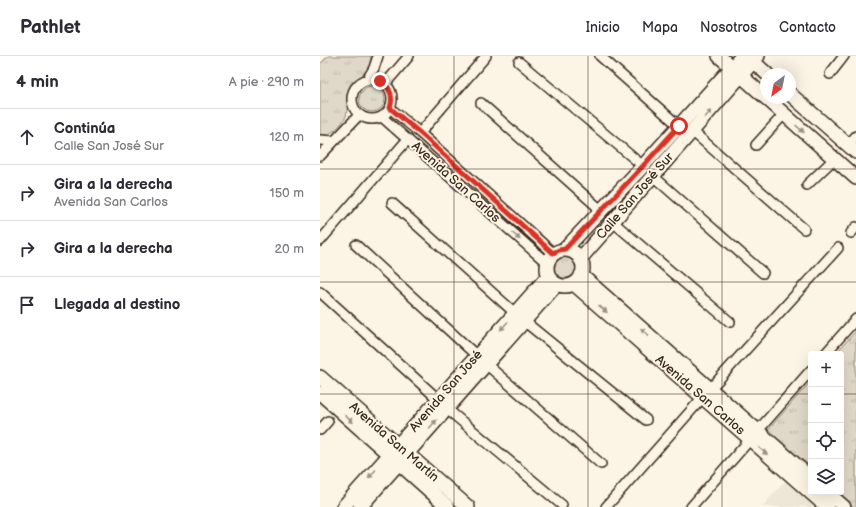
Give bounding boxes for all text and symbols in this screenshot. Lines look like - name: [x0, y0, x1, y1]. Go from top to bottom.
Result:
- text: Pathlet: [20, 16, 81, 39]
- text: Inicio: [586, 19, 620, 36]
- text: Mapa: [642, 19, 678, 36]
- text: Nosotros: [700, 19, 757, 36]
- text: Contacto: [779, 19, 836, 36]
- north arrow: [760, 68, 796, 104]
- text: 4 min: [16, 72, 59, 92]
- route end: [371, 72, 389, 90]
- text: A pie · 290 m: [229, 74, 304, 90]
- one-way arrow: [703, 108, 712, 119]
- route start: [670, 117, 688, 135]
- text: Continúa: [54, 119, 115, 138]
- one-way arrow: [795, 124, 806, 133]
- icon: ahead: [16, 126, 38, 148]
- text: 120 m: [269, 129, 304, 145]
- text: Calle San José Sur: [54, 138, 164, 154]
- street label: Avenida San Carlos: [408, 138, 504, 226]
- street label: Calle San José Sur: [593, 149, 677, 243]
- text: Gira a la derecha: [54, 175, 173, 194]
- icon: right: [16, 182, 38, 204]
- text: 150 m: [270, 185, 304, 201]
- text: Avenida San Carlos: [54, 194, 168, 210]
- one-way arrow: [510, 231, 521, 240]
- icon: right: [16, 238, 38, 260]
- text: Gira a la derecha: [54, 239, 173, 258]
- text: 20 m: [274, 241, 304, 257]
- icon: arrive: [16, 294, 38, 316]
- text: Llegada al destino: [54, 295, 180, 314]
- one-way arrow: [598, 305, 608, 314]
- one-way arrow: [499, 321, 508, 331]
- one-way arrow: [641, 328, 650, 337]
- street label: Avenida San José: [406, 347, 486, 435]
- map controls: [808, 351, 844, 495]
- button: +: [808, 351, 844, 387]
- street label: Avenida San Carlos: [652, 352, 749, 439]
- button: −: [808, 387, 844, 423]
- street label: Avenida San Martín: [346, 399, 442, 485]
- one-way arrow: [345, 414, 354, 423]
- one-way arrow: [428, 420, 437, 429]
- button: locate: [808, 423, 844, 459]
- one-way arrow: [758, 446, 768, 456]
- button: layers: [808, 459, 844, 495]
- one-way arrow: [367, 469, 376, 480]

